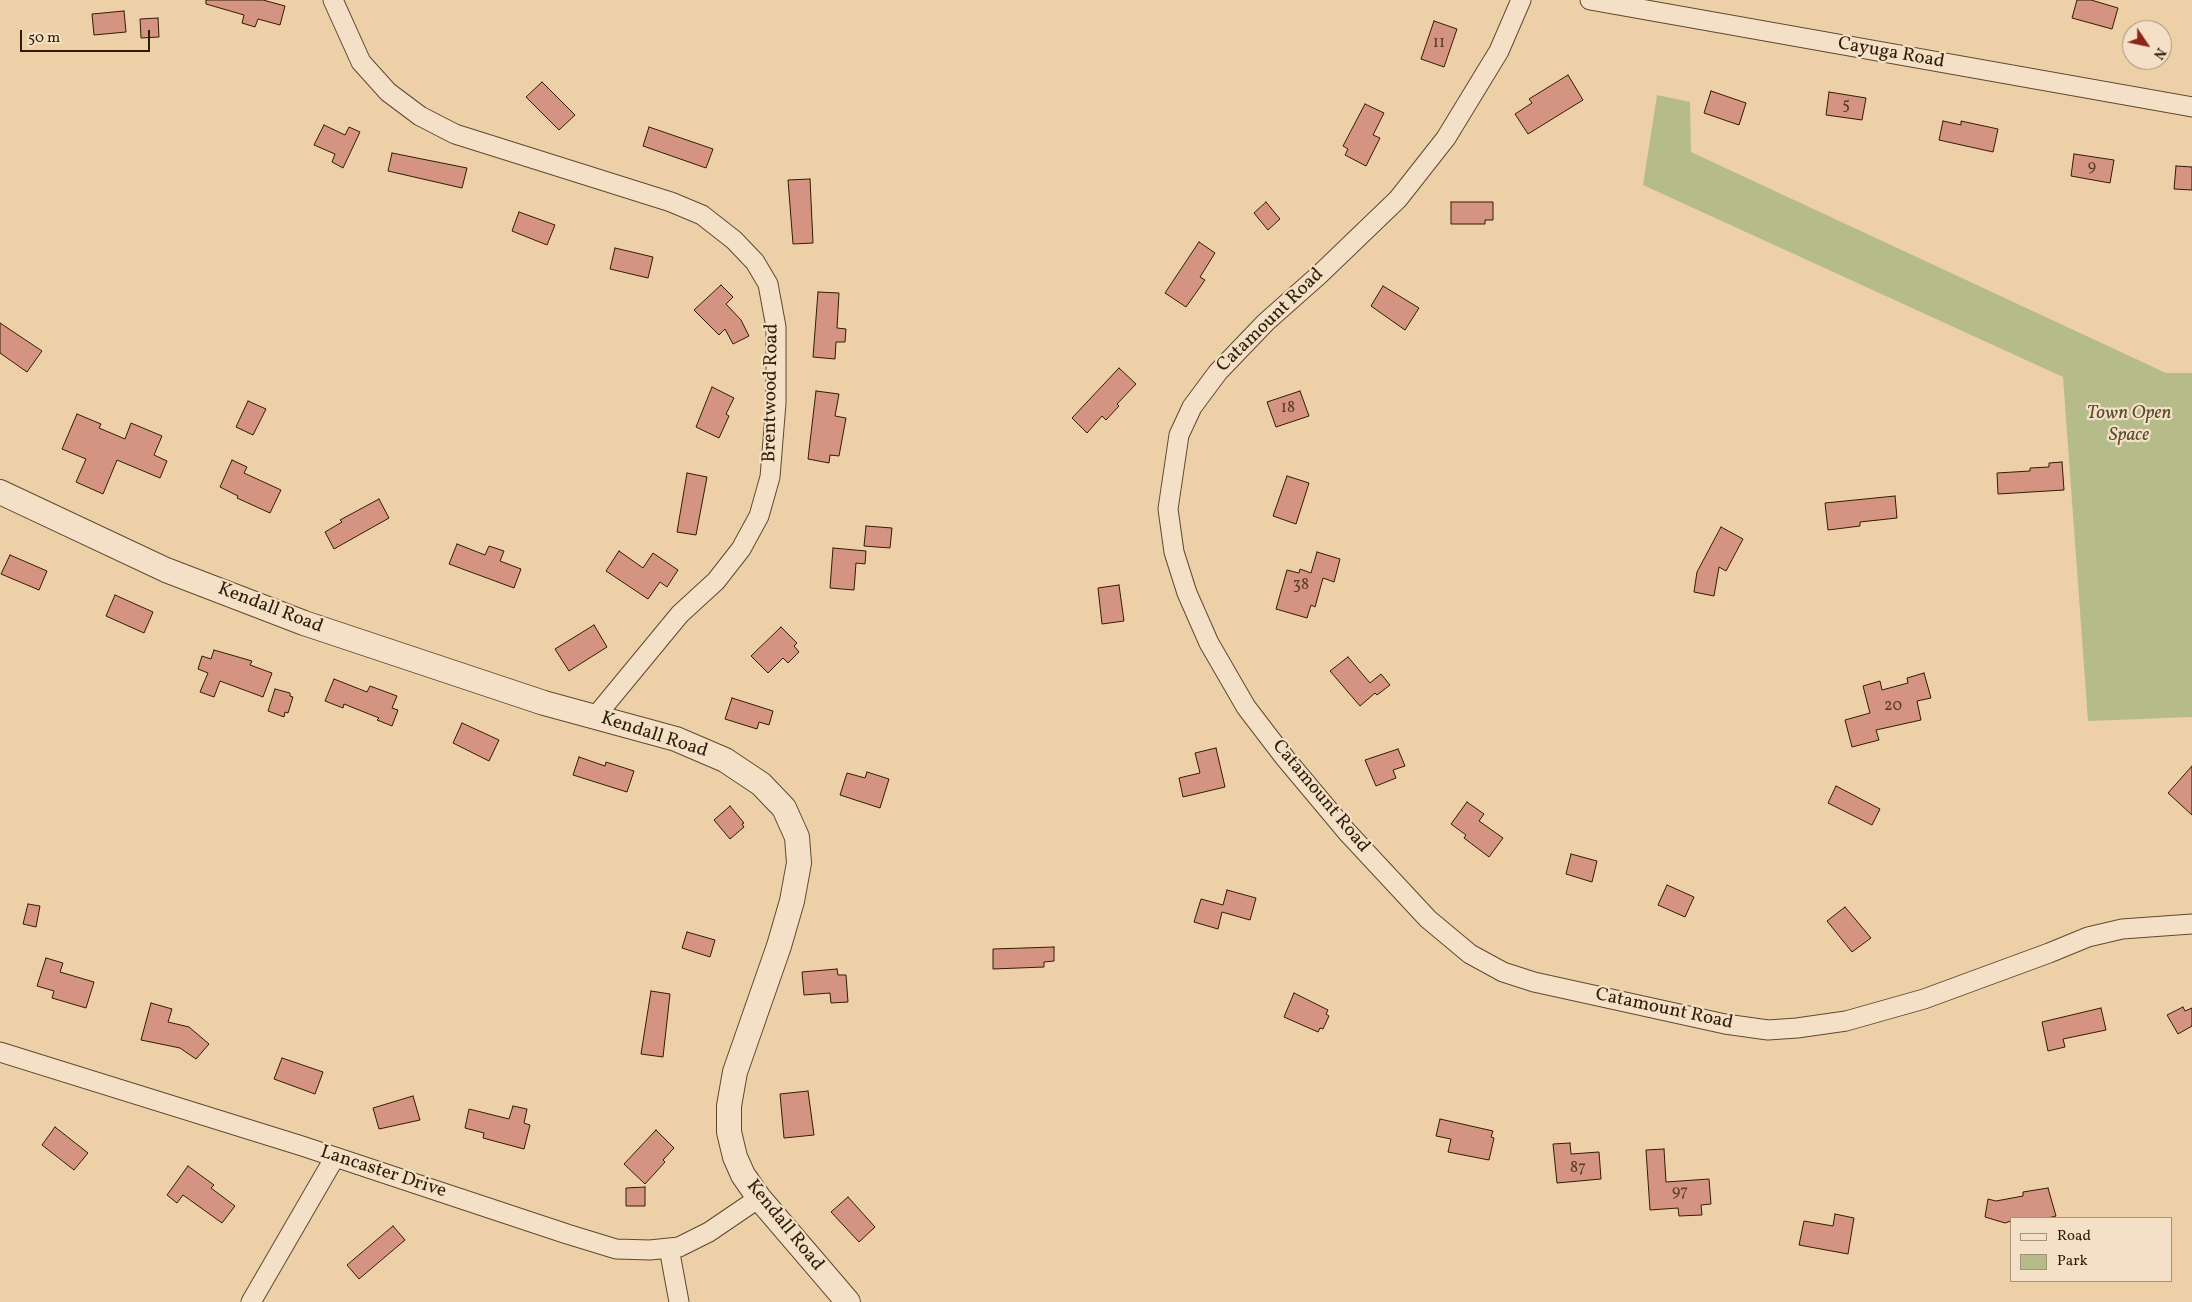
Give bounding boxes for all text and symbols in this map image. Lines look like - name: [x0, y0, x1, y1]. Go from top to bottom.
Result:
- scale bar: [22, 20, 152, 52]
- north arrow: [2122, 20, 2172, 70]
- text: 50 m: [28, 28, 60, 49]
- street label: Cayuga Road: [1836, 33, 1946, 75]
- house number: 11: [1433, 34, 1445, 54]
- text: N: [2148, 44, 2170, 63]
- house number: 5: [1842, 96, 1850, 116]
- house number: 9: [2088, 158, 2096, 178]
- street label: Catamount Road: [1213, 264, 1329, 378]
- street label: Brentwood Road: [759, 323, 785, 463]
- house number: 18: [1281, 399, 1295, 419]
- park label: Town Open Space: [2087, 404, 2171, 448]
- house number: 38: [1293, 576, 1309, 596]
- street label: Kendall Road: [214, 579, 326, 639]
- house number: 20: [1884, 697, 1902, 717]
- street label: Kendall Road: [598, 708, 710, 764]
- street label: Catamount Road: [1266, 736, 1374, 858]
- street label: Catamount Road: [1593, 984, 1735, 1036]
- street label: Lancaster Drive: [317, 1142, 449, 1204]
- house number: 87: [1570, 1159, 1586, 1179]
- street label: Kendall Road: [740, 1176, 828, 1276]
- house number: 97: [1672, 1183, 1688, 1203]
- legend: [2010, 1217, 2172, 1282]
- text: Road: [2057, 1226, 2091, 1247]
- text: Park: [2057, 1251, 2088, 1272]

